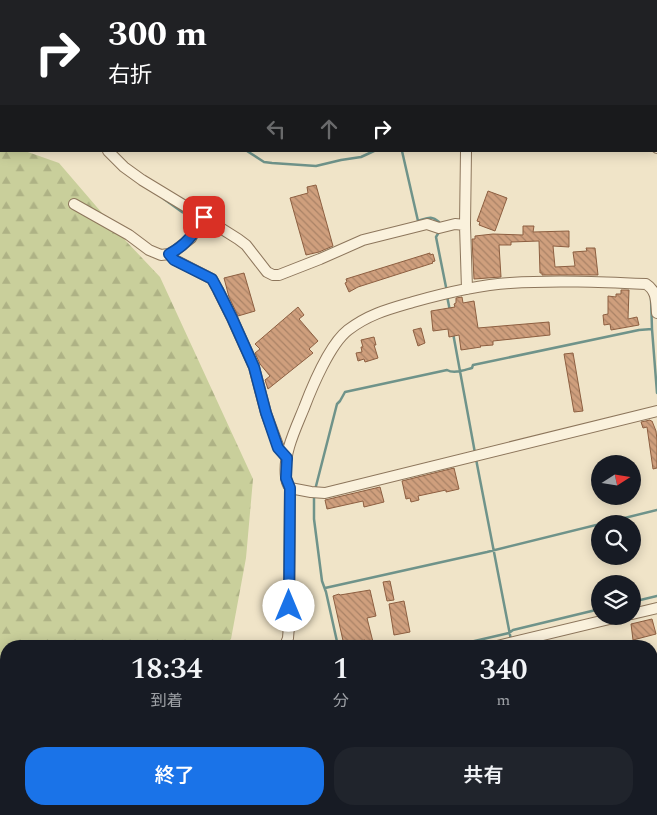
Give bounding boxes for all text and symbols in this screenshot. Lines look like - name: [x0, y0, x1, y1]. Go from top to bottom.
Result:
- text: 300 m: [108, 8, 207, 61]
- icon: right: [25, 20, 90, 85]
- text: 右折: [108, 59, 152, 92]
- icon: left: [262, 115, 290, 143]
- icon: ahead: [315, 115, 343, 143]
- icon: right: [368, 115, 396, 143]
- pin: [183, 196, 225, 238]
- icon: arrive: [190, 203, 218, 231]
- north arrow: [591, 455, 641, 505]
- map controls: [591, 455, 641, 625]
- button: search: [591, 515, 641, 565]
- button: layers: [591, 575, 641, 625]
- position arrow: [262, 579, 314, 631]
- text: 18:34: [130, 646, 203, 692]
- text: 1: [333, 646, 349, 692]
- text: 340: [479, 647, 528, 693]
- text: m: [497, 688, 510, 712]
- text: 到着: [150, 689, 182, 713]
- text: 分: [333, 689, 349, 713]
- button: 終了: [25, 747, 324, 805]
- button: 共有: [334, 747, 633, 805]

